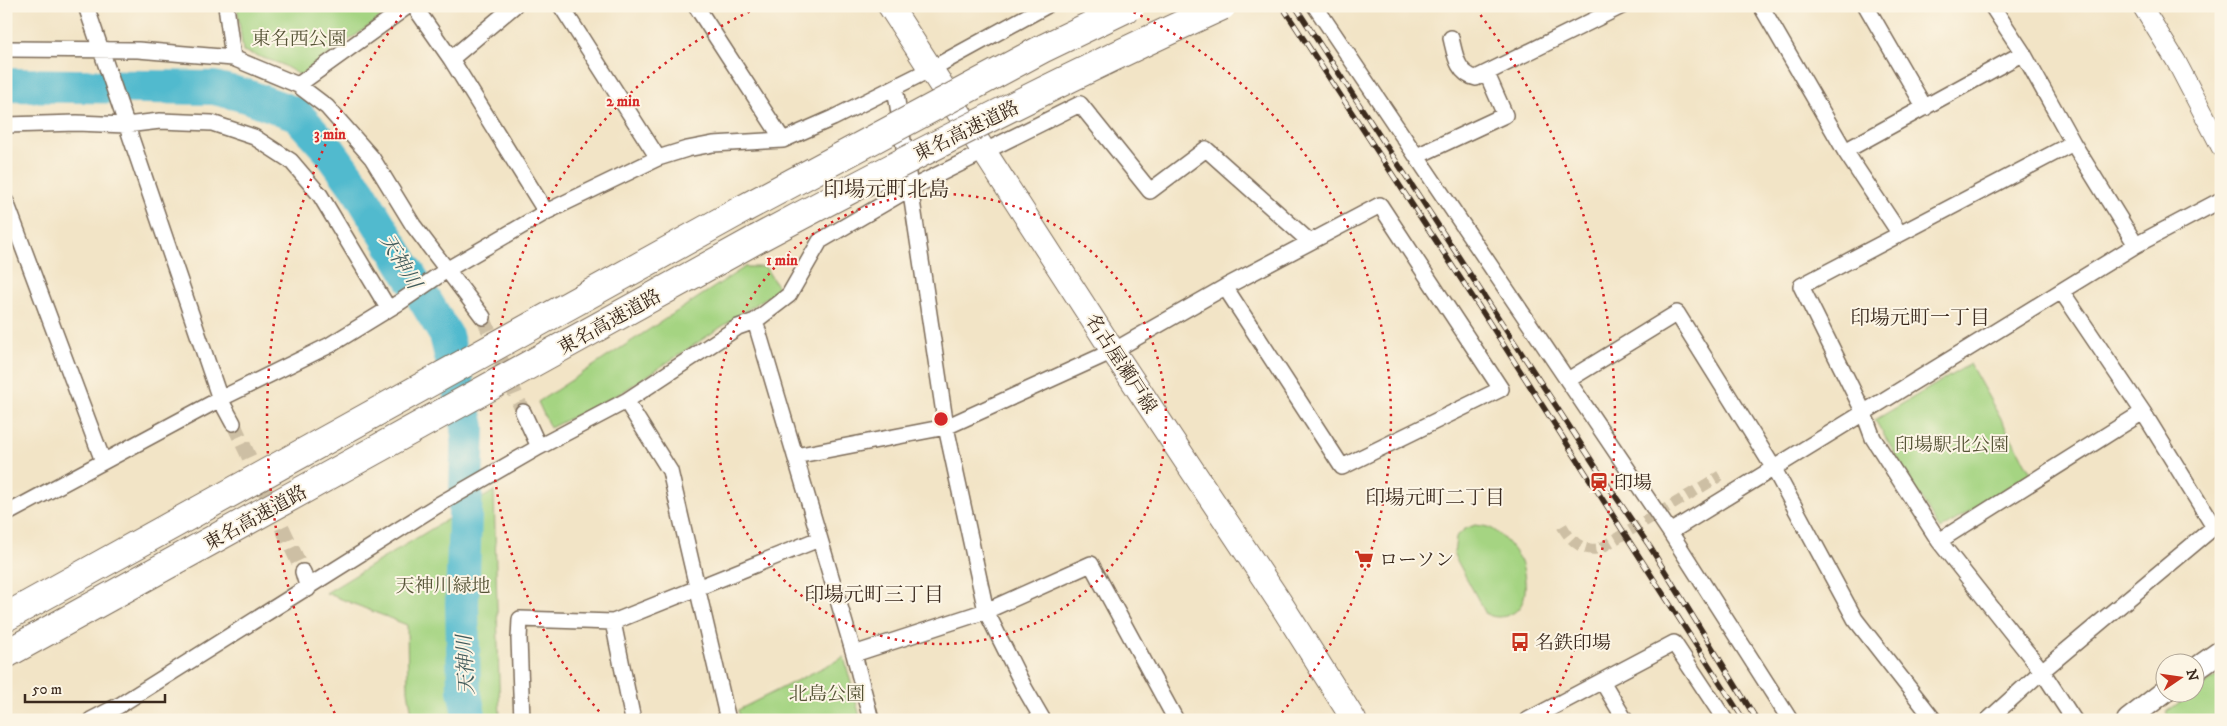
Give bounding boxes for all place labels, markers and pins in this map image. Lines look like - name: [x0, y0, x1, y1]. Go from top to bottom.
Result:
- centre of rings: [932, 410, 950, 428]
- station icon: 印場: [1588, 471, 1610, 493]
- place label: 印場: [1614, 472, 1652, 495]
- supermarket icon: ローソン: [1353, 548, 1375, 570]
- place label: ローソン: [1379, 549, 1454, 572]
- bus stop icon: 名鉄印場: [1509, 631, 1531, 653]
- place label: 名鉄印場: [1535, 632, 1611, 655]

